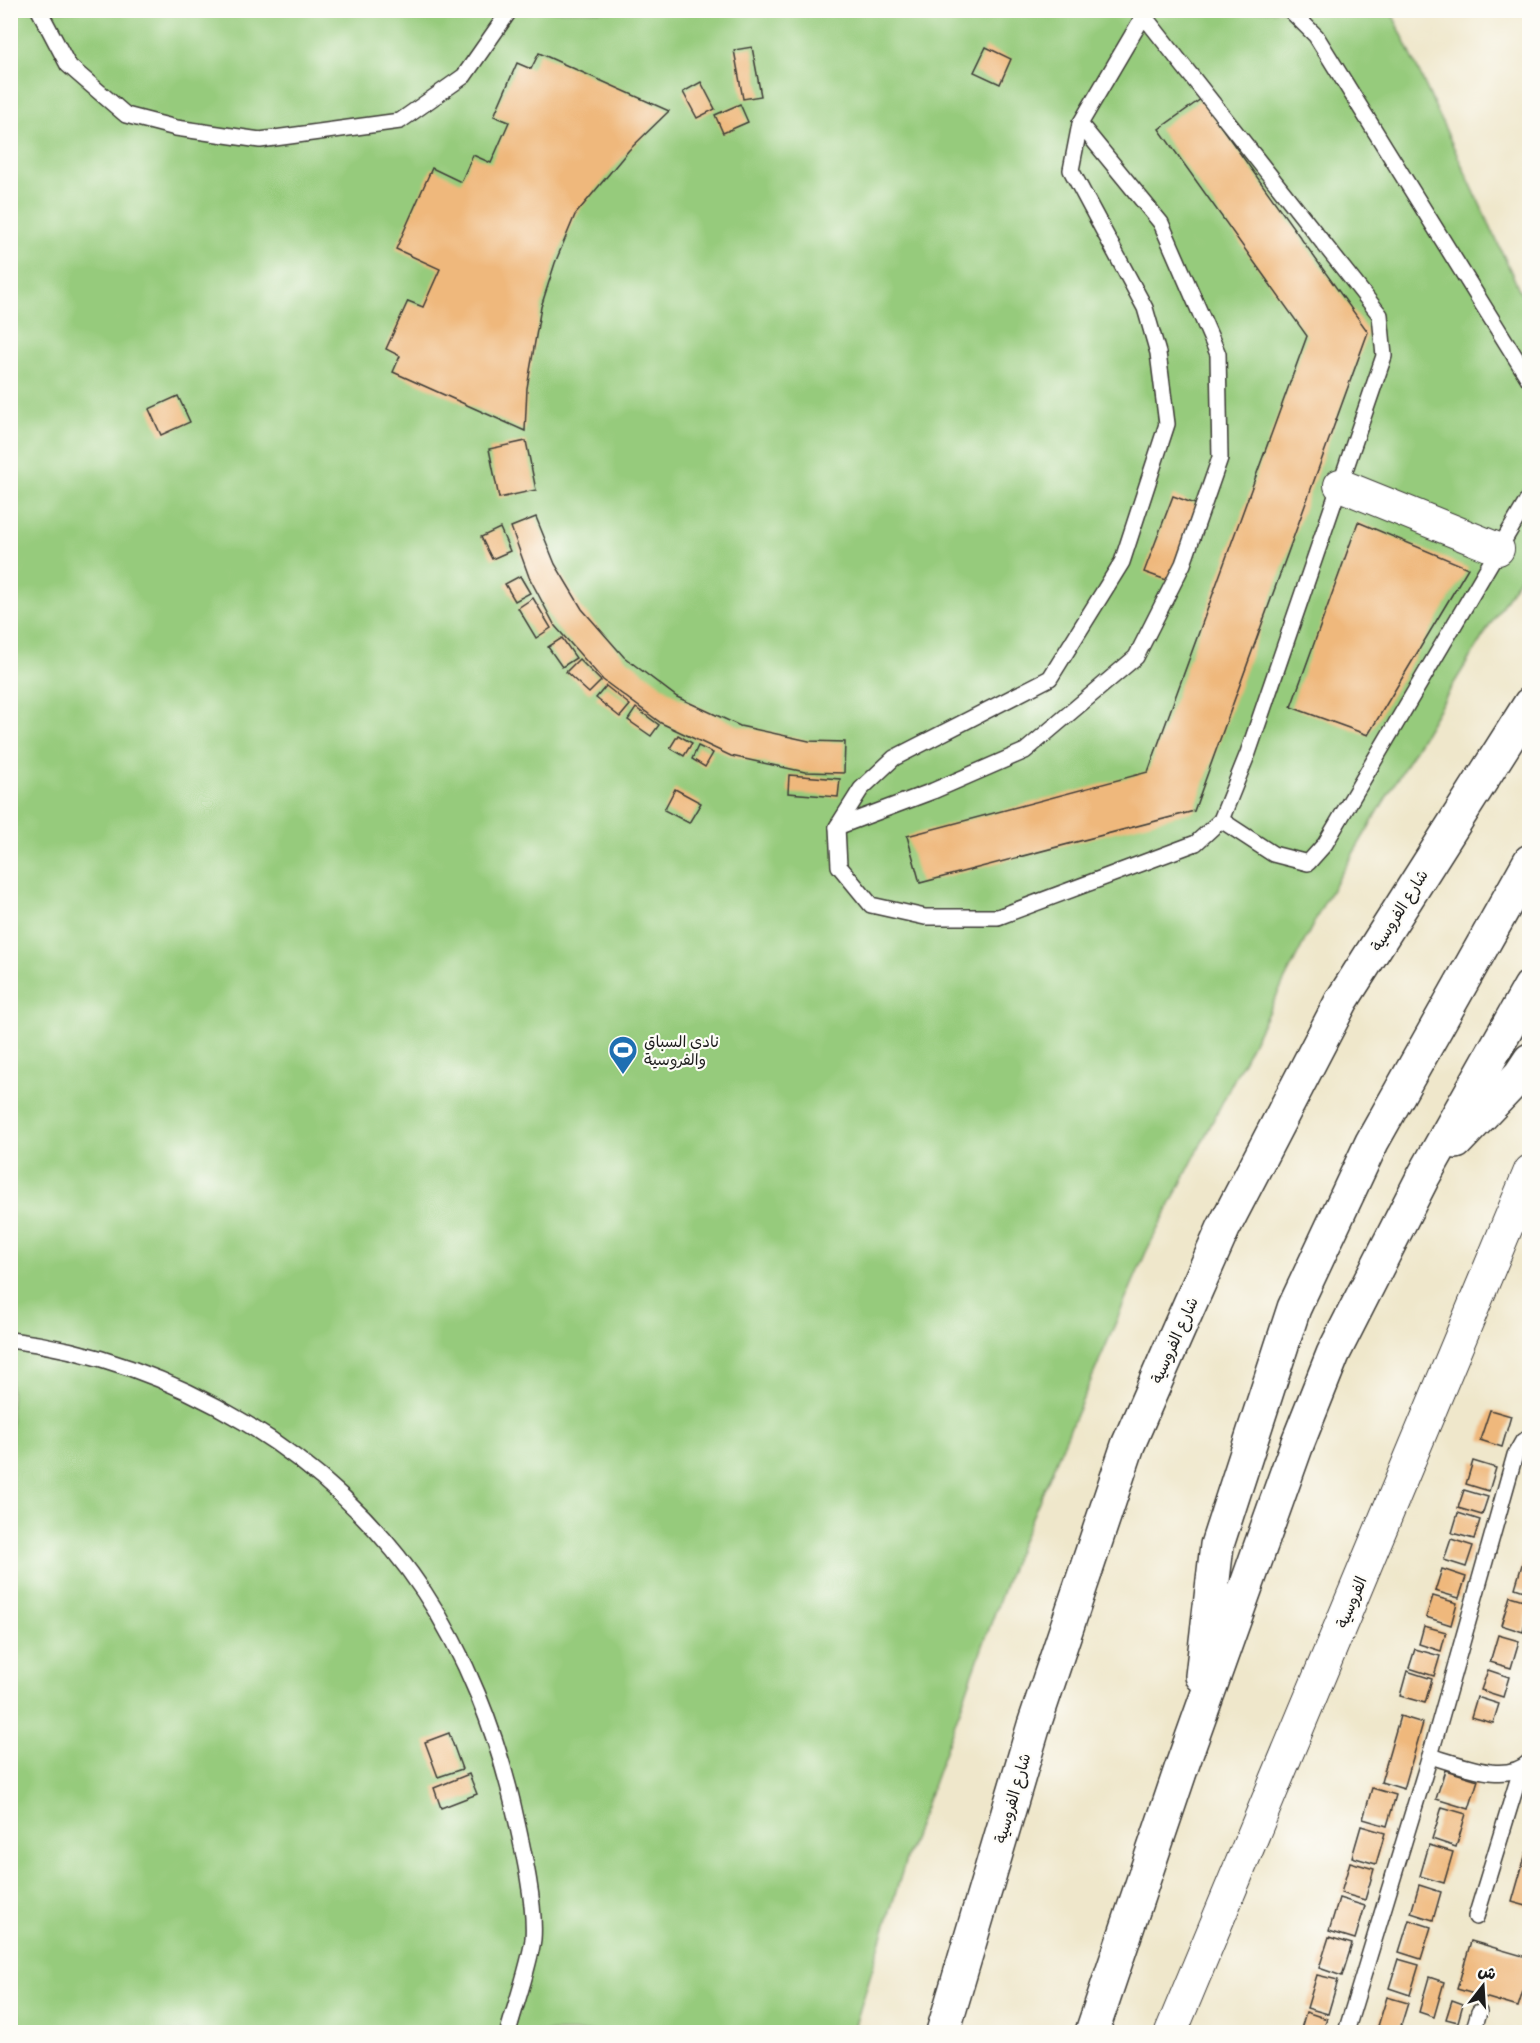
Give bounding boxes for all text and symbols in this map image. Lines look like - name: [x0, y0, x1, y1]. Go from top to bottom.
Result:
- street label: شارع الفروسية: [1365, 865, 1434, 956]
- place label: نادي السباق والفروسية: [644, 1030, 719, 1070]
- sports icon: نادي السباق والفروسية: [607, 1034, 639, 1076]
- street label: شارع الفروسية: [1145, 1293, 1204, 1387]
- street label: الفروسية: [1330, 1573, 1372, 1631]
- street label: شارع الفروسية: [989, 1750, 1036, 1846]
- north arrow: [1453, 1956, 1513, 2016]
- text: ش: [1476, 1959, 1499, 1985]

